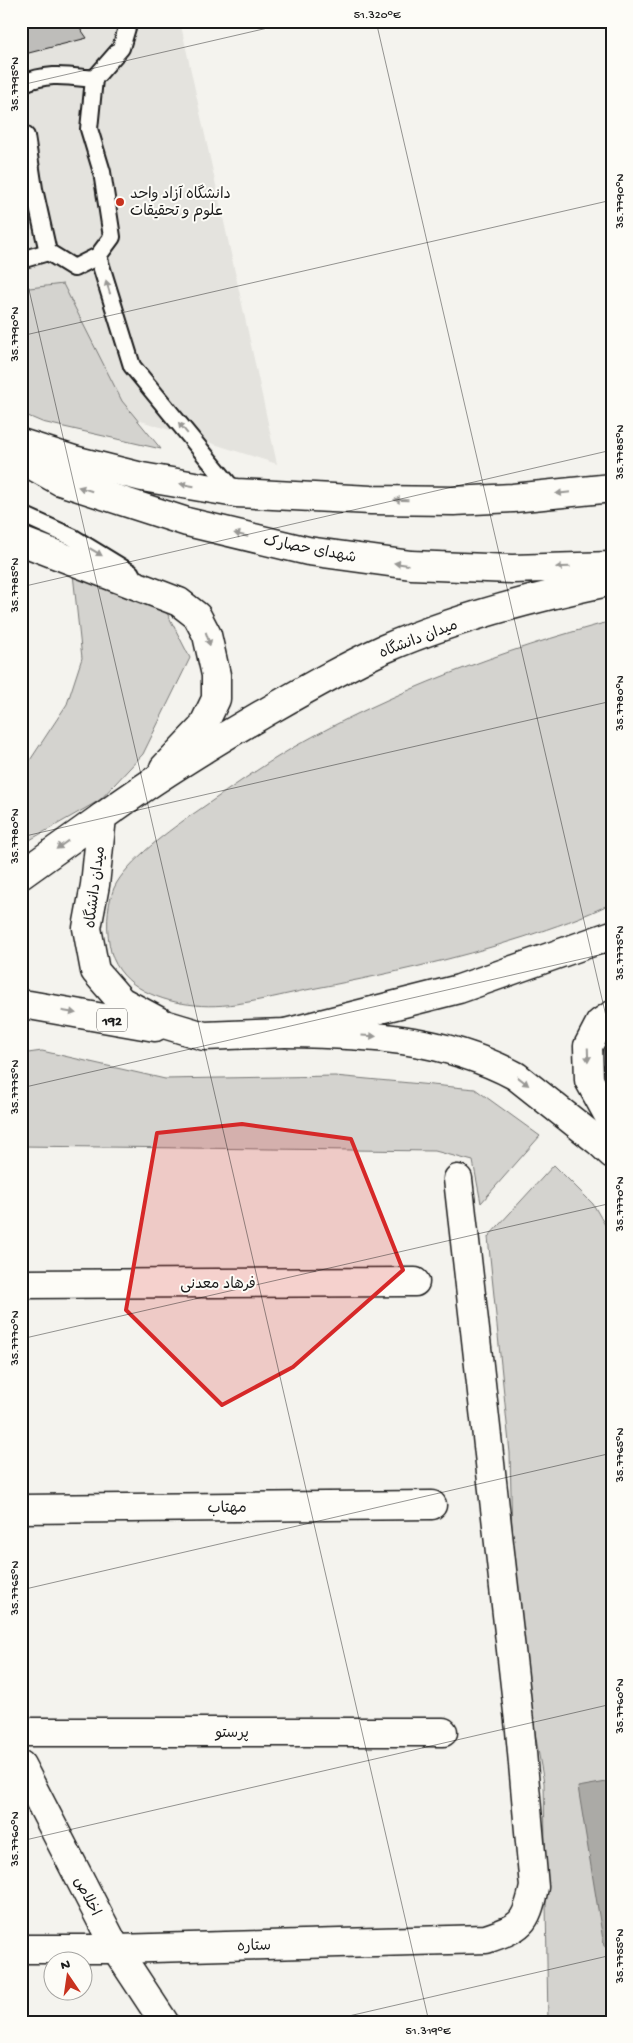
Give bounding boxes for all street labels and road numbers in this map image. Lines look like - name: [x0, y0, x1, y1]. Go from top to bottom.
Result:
- street label: شهدای حصارک: [262, 532, 358, 568]
- street label: میدان دانشگاه: [376, 615, 461, 663]
- street label: میدان دانشگاه: [80, 845, 110, 929]
- road number: 192: [97, 1008, 127, 1032]
- street label: فرهاد معدنی: [180, 1276, 256, 1294]
- street label: مهتاب: [207, 1500, 247, 1518]
- street label: پرستو: [214, 1725, 249, 1743]
- street label: اخلاص: [69, 1874, 104, 1920]
- street label: ستاره: [237, 1937, 271, 1957]

